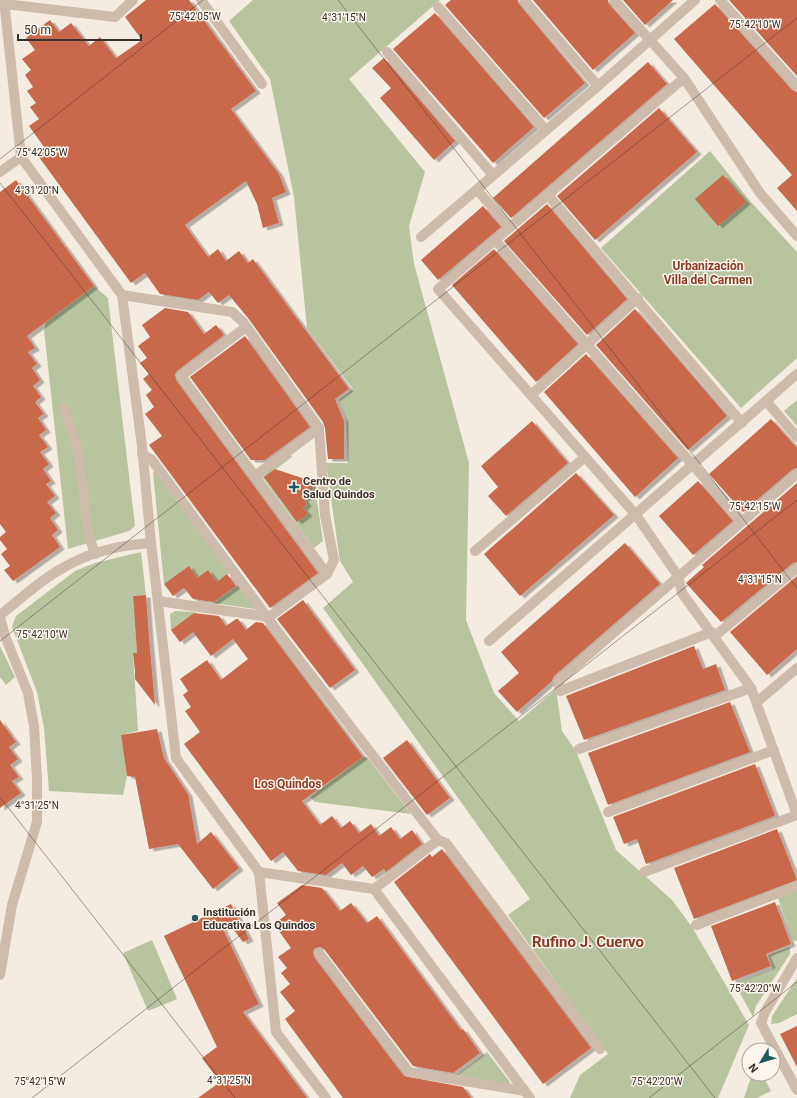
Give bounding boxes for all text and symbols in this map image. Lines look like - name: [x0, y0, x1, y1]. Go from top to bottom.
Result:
- text: 75°42'05"W: [169, 11, 221, 22]
- text: 4°31'15"N: [322, 12, 366, 23]
- scale bar: [18, 16, 141, 42]
- text: 75°42'10"W: [729, 19, 781, 30]
- text: 50 m: [24, 23, 51, 37]
- text: 75°42'05"W: [16, 147, 68, 158]
- text: 4°31'20"N: [15, 185, 59, 196]
- district label: Urbanización Villa del Carmen: [664, 259, 752, 287]
- place label: Centro de Salud Quindos: [303, 475, 375, 501]
- marker: Centro de Salud Quindos: [288, 481, 300, 493]
- text: 75°42'15"W: [729, 501, 781, 512]
- text: 4°31'15"N: [738, 574, 782, 585]
- text: 75°42'10"W: [16, 629, 68, 640]
- district label: Los Quindos: [254, 777, 322, 791]
- text: 4°31'25"N: [15, 800, 59, 811]
- place label: Institución Educativa Los Quindos: [203, 906, 316, 932]
- marker: Institución Educativa Los Quindos: [190, 913, 200, 923]
- district label: Rufino J. Cuervo: [532, 933, 644, 951]
- text: 75°42'20"W: [729, 983, 781, 994]
- north arrow: [741, 1042, 781, 1082]
- text: N: [746, 1061, 761, 1075]
- text: 4°31'25"N: [207, 1075, 251, 1086]
- text: 75°42'15"W: [14, 1076, 66, 1087]
- text: 75°42'20"W: [631, 1076, 683, 1087]

